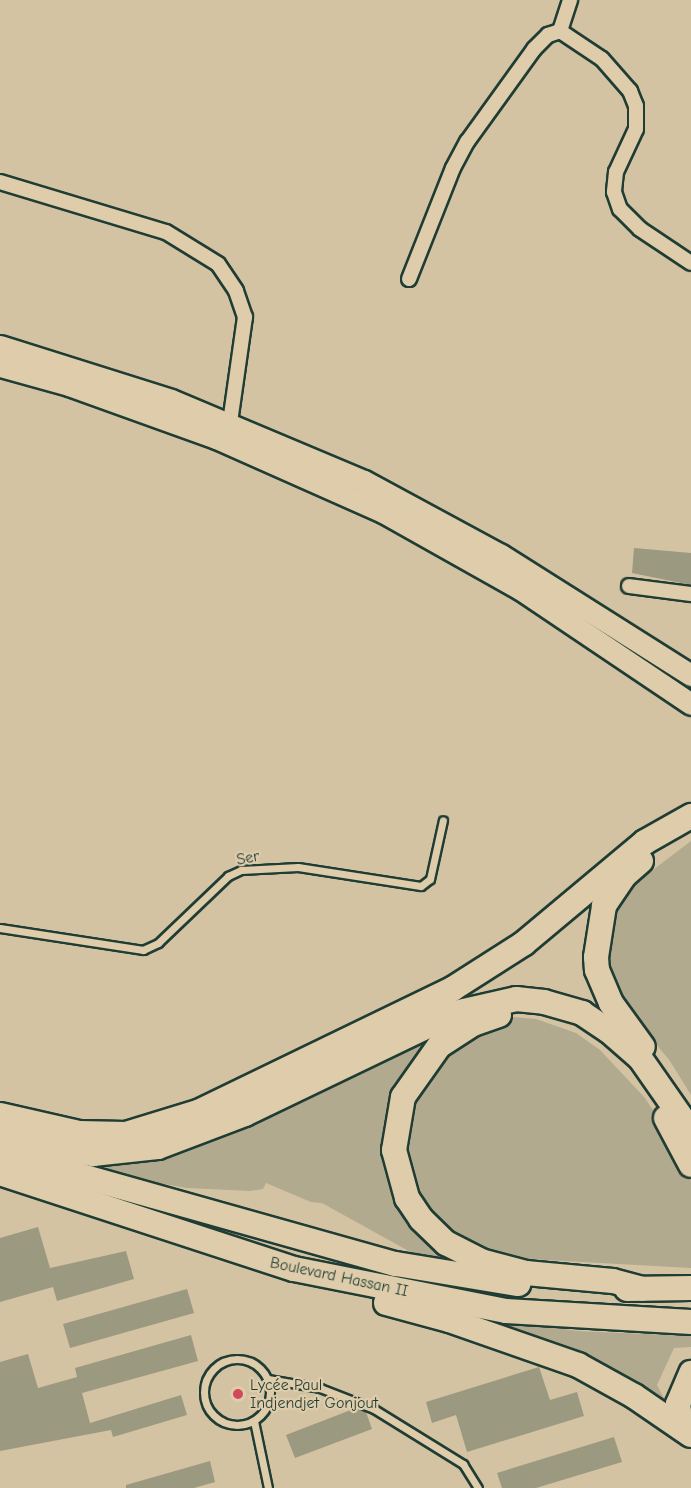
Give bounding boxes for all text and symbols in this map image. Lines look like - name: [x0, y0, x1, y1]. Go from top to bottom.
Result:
- street label: Ser: [235, 846, 261, 870]
- street label: Boulevard Hassan II: [268, 1253, 410, 1301]
- place label: Lycée Paul Indjendjet Gonjout: [250, 1375, 378, 1413]
- marker: Lycée Paul Indjendjet Gonjout: [231, 1387, 245, 1401]

